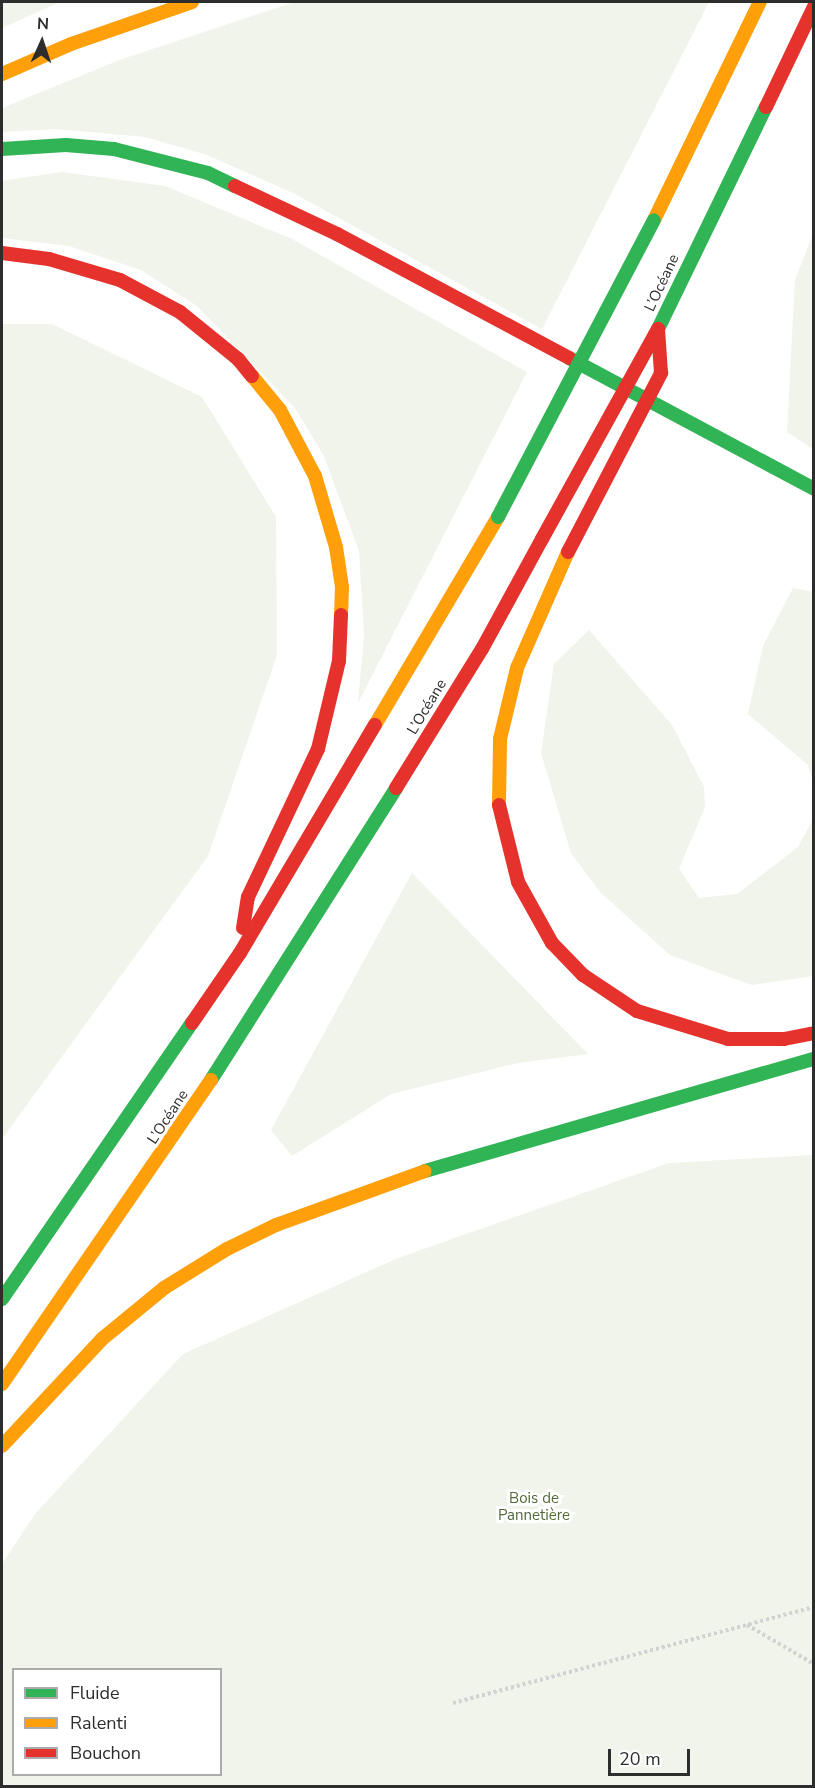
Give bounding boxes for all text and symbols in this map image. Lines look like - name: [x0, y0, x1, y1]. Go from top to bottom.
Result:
- north arrow: [12, 12, 72, 72]
- text: N: [36, 13, 49, 35]
- street label: L’Océane: [641, 251, 683, 315]
- street label: L’Océane: [404, 676, 450, 738]
- street label: L’Océane: [144, 1086, 192, 1148]
- park label: Bois de Pannetière: [498, 1489, 570, 1524]
- legend: [12, 1668, 222, 1776]
- text: Fluide: [70, 1681, 120, 1705]
- text: Ralenti: [70, 1711, 127, 1735]
- scale bar: [611, 1737, 694, 1775]
- text: Bouchon: [70, 1741, 141, 1765]
- text: 20 m: [619, 1747, 661, 1771]

